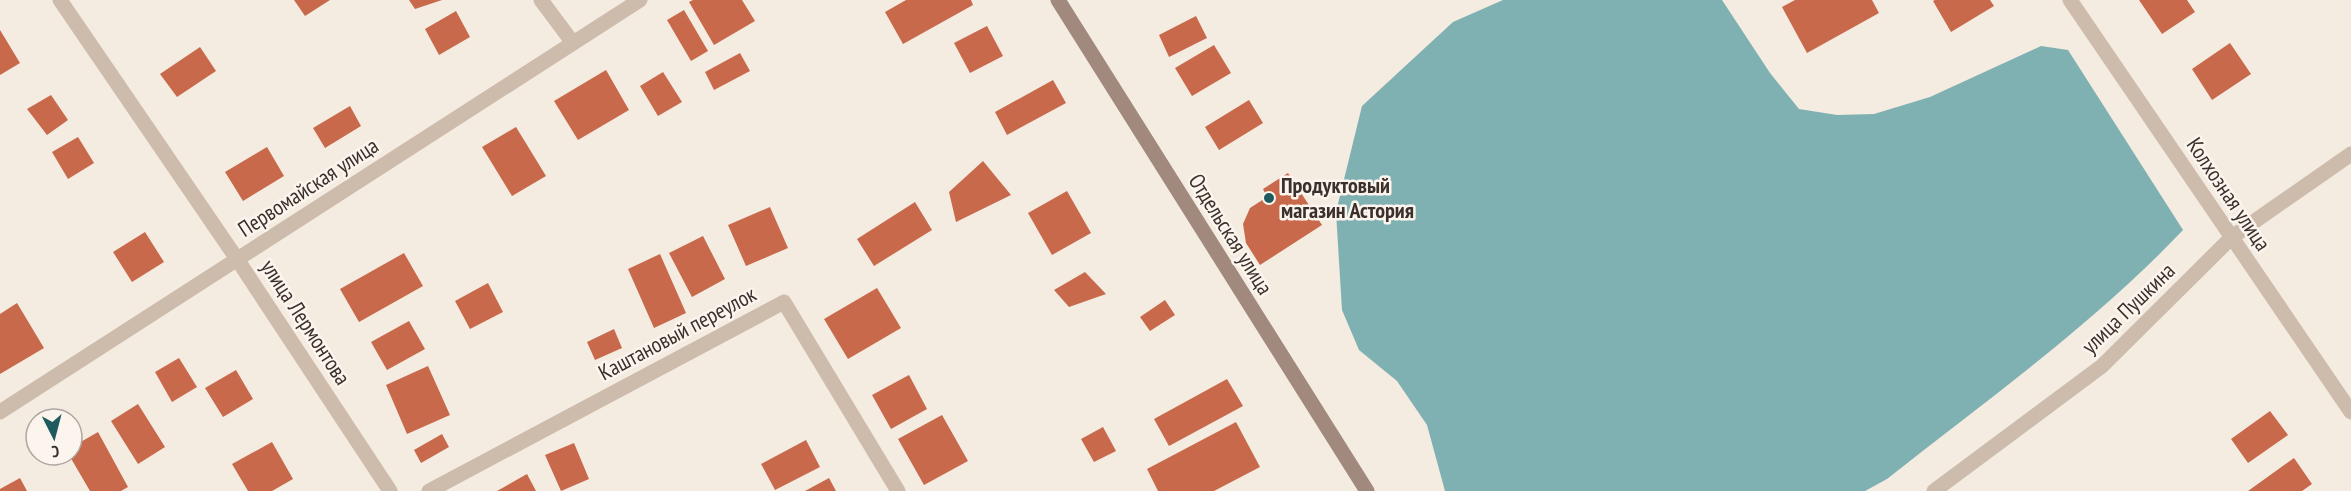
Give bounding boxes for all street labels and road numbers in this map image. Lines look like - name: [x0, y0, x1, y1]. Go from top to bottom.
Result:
- street label: Первомайская улица: [232, 131, 384, 243]
- street label: Колхозная улица: [2181, 132, 2277, 256]
- street label: Отдельская улица: [1183, 168, 1279, 300]
- street label: улица Лермонтова: [255, 254, 357, 390]
- street label: улица Пушкина: [2075, 257, 2181, 359]
- street label: Каштановый переулок: [593, 279, 761, 386]

